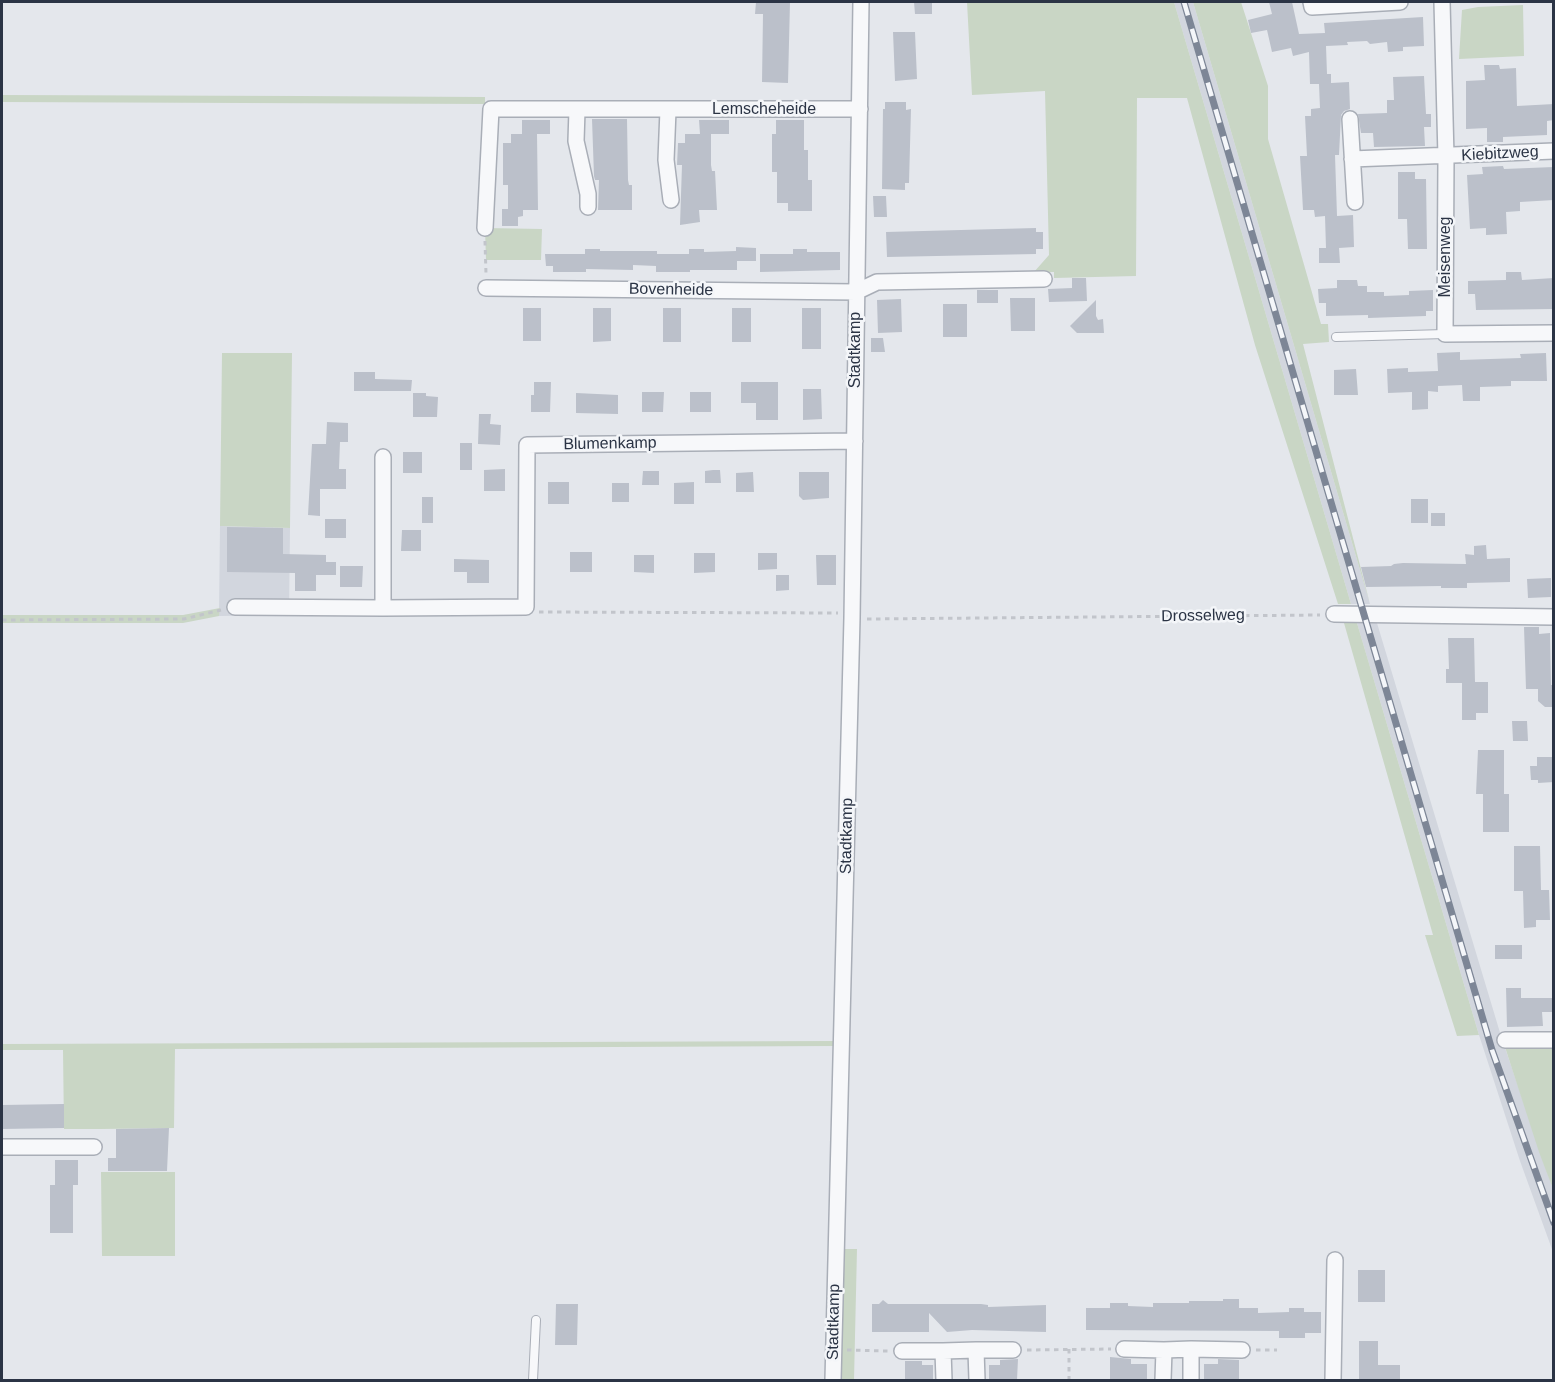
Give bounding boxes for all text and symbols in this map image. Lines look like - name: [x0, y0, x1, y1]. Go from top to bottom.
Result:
- street label: Lemscheheide: [712, 100, 816, 120]
- street label: Kiebitzweg: [1461, 142, 1539, 166]
- street label: Meisenweg: [1436, 217, 1456, 297]
- street label: Bovenheide: [629, 280, 713, 300]
- street label: Stadtkamp: [846, 312, 866, 388]
- street label: Blumenkamp: [563, 434, 657, 454]
- street label: Drosselweg: [1161, 606, 1245, 626]
- street label: Stadtkamp: [837, 798, 857, 874]
- street label: Stadtkamp: [824, 1284, 844, 1360]

